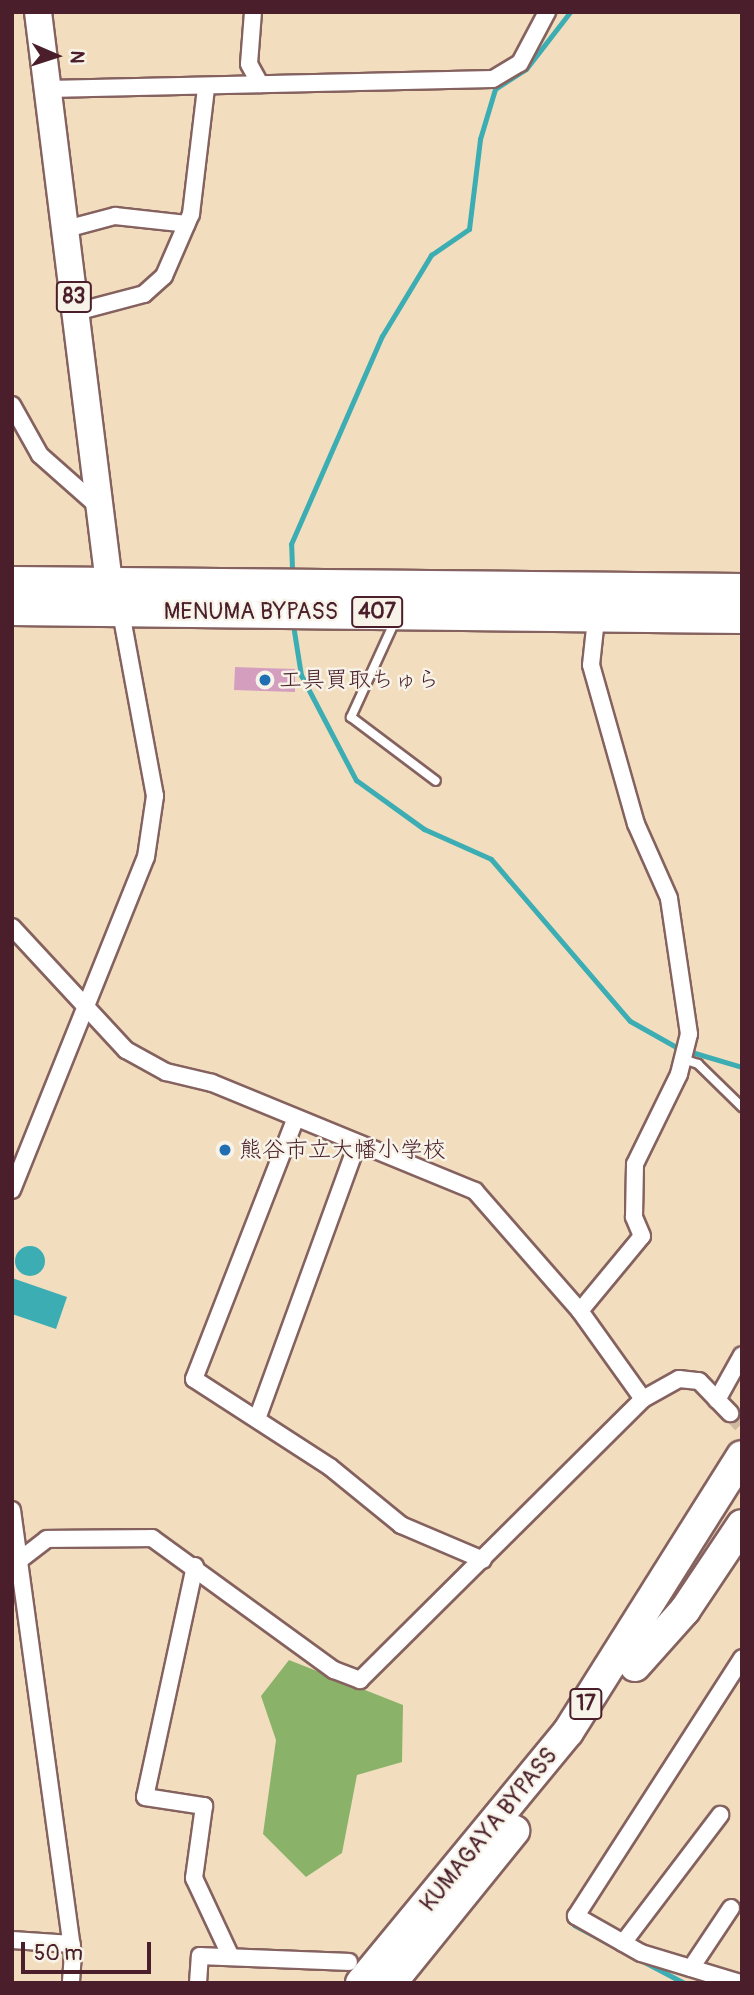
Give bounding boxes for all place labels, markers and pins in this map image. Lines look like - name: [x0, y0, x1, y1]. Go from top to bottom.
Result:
- place label: 工具買取ちゅら: [279, 666, 440, 694]
- marker: 工具買取ちゅら: [257, 672, 273, 688]
- place label: 熊谷市立大幡小学校: [239, 1136, 446, 1164]
- marker: 熊谷市立大幡小学校: [217, 1142, 233, 1158]

